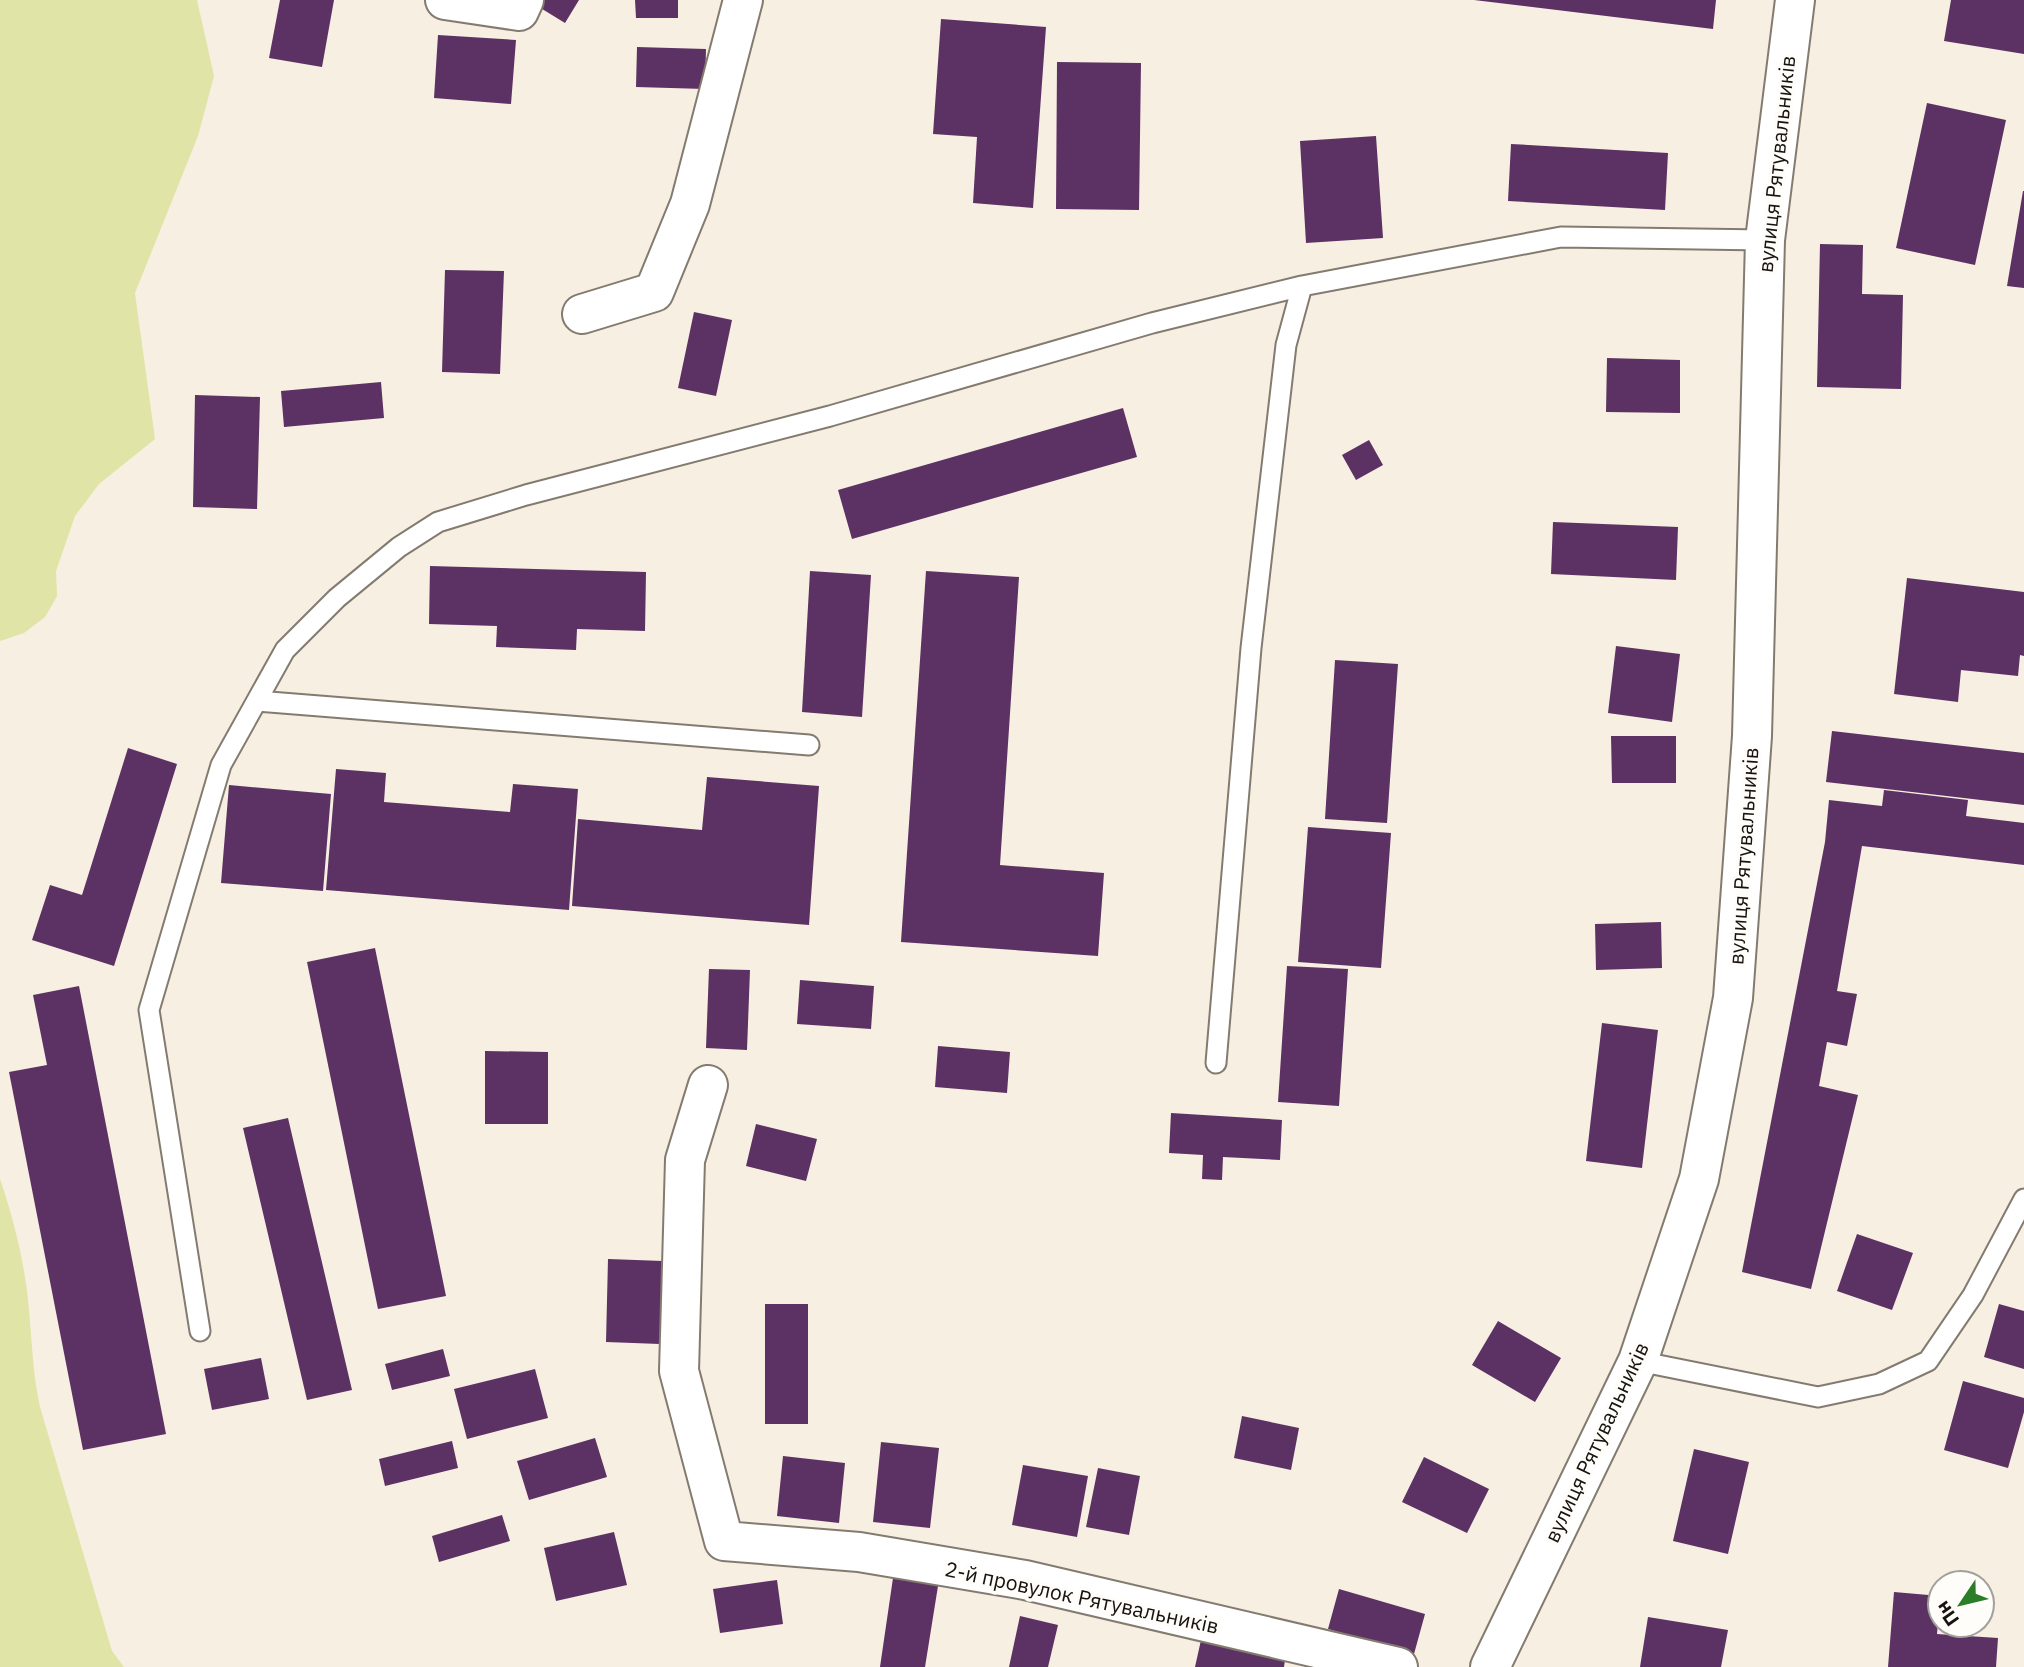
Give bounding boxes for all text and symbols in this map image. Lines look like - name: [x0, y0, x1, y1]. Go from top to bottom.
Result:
- street label: вулиця Рятувальників: [1751, 54, 1801, 274]
- street label: вулиця Рятувальників: [1721, 746, 1765, 966]
- street label: вулиця Рятувальників: [1537, 1337, 1655, 1547]
- street label: 2-й провулок Рятувальників: [942, 1554, 1222, 1640]
- north arrow: [1926, 1569, 1996, 1639]
- text: Пн: [1930, 1597, 1964, 1631]

